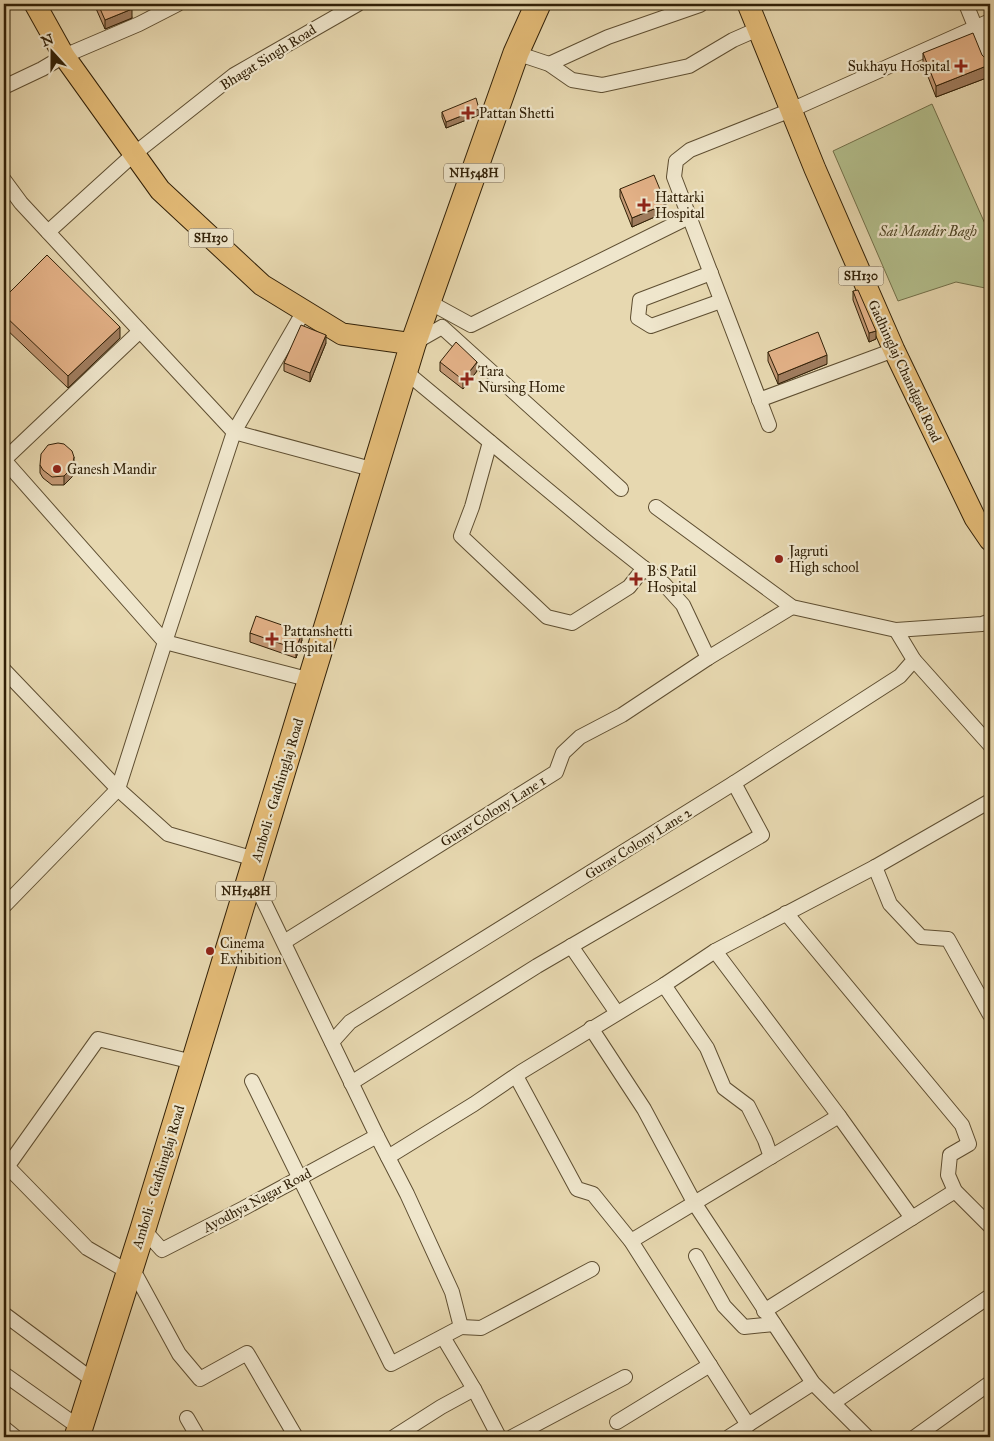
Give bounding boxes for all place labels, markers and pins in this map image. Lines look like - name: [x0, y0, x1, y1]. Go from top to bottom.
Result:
- place label: Sukhayu Hospital: [848, 58, 950, 75]
- marker: Sukhayu Hospital: [954, 59, 968, 73]
- place label: Pattan Shetti: [479, 105, 555, 122]
- marker: Pattan Shetti: [461, 106, 475, 120]
- place label: Hattarki Hospital: [655, 189, 705, 222]
- marker: Hattarki Hospital: [637, 198, 651, 212]
- place label: Tara Nursing Home: [478, 363, 565, 396]
- marker: Tara Nursing Home: [460, 372, 474, 386]
- place label: Ganesh Mandir: [67, 461, 157, 478]
- marker: Ganesh Mandir: [51, 463, 63, 475]
- place label: Jagruti High school: [787, 543, 859, 576]
- marker: Jagruti High school: [773, 553, 785, 565]
- place label: B S Patil Hospital: [647, 563, 697, 596]
- marker: B S Patil Hospital: [629, 572, 643, 586]
- place label: Pattanshetti Hospital: [283, 623, 353, 656]
- marker: Pattanshetti Hospital: [265, 632, 279, 646]
- place label: Cinema Exhibition: [220, 935, 282, 968]
- marker: Cinema Exhibition: [204, 945, 216, 957]

